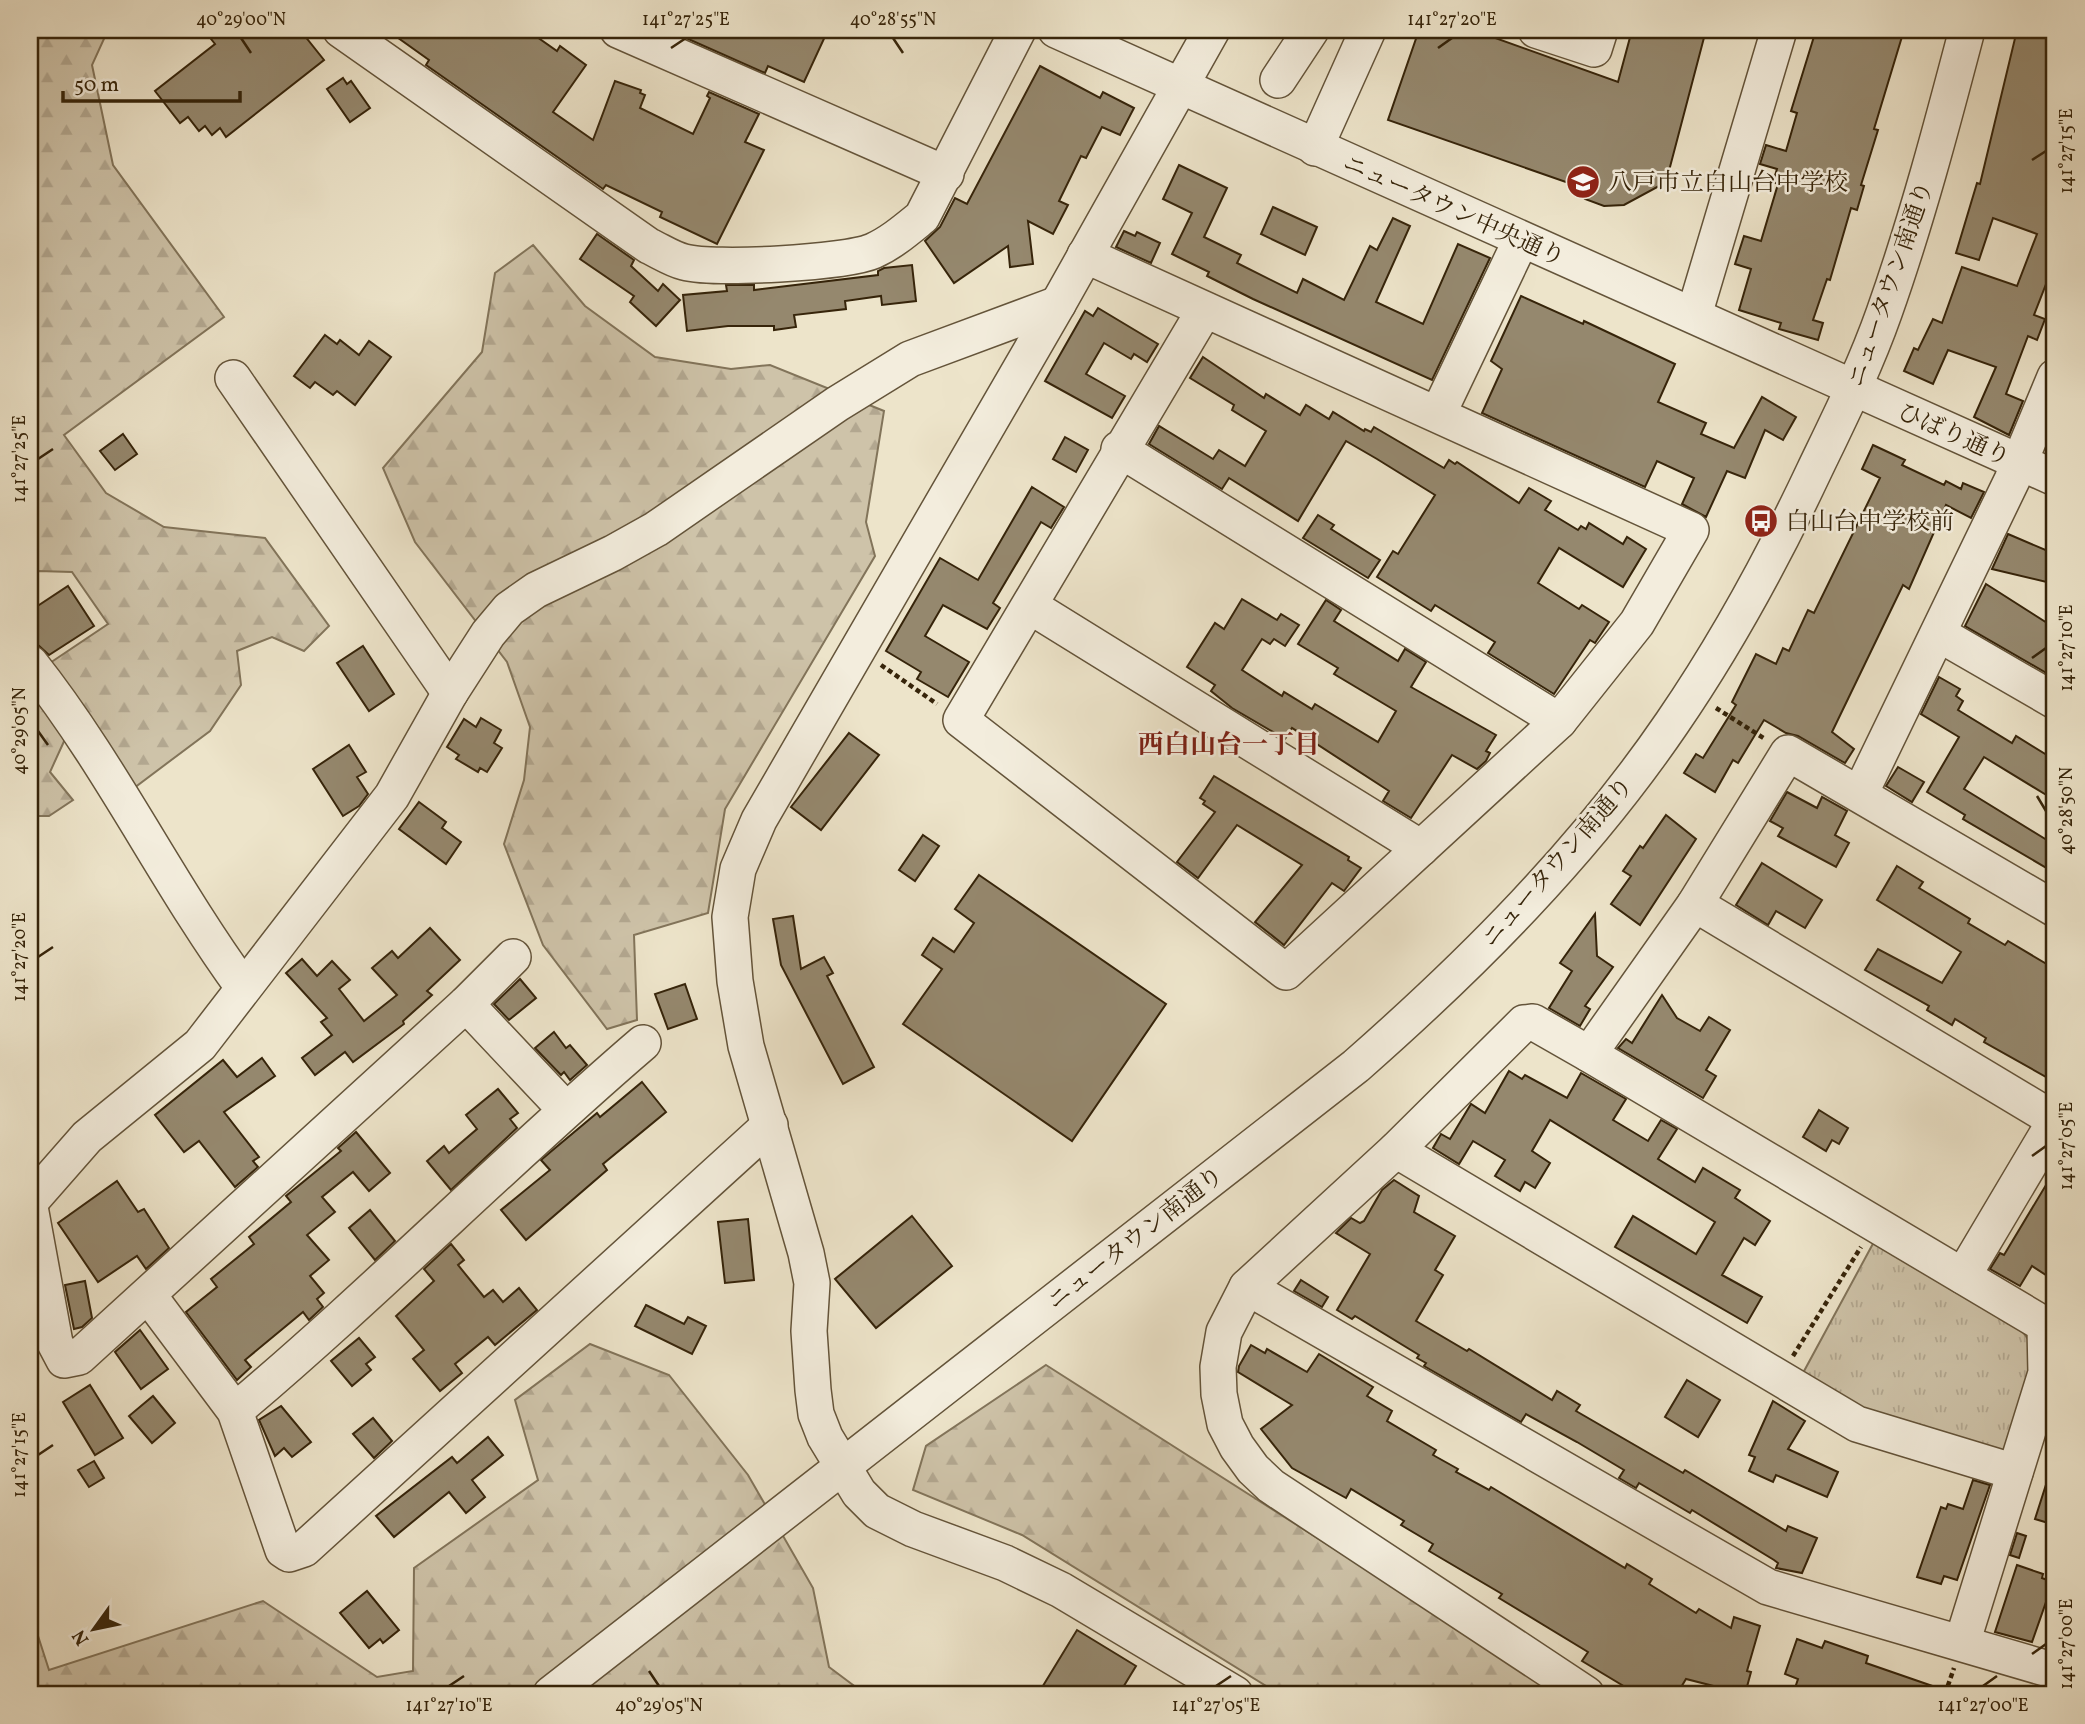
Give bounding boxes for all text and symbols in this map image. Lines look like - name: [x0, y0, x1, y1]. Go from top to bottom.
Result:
- text: 40°29'00"N: [196, 8, 286, 33]
- text: 141°27'25"E: [642, 8, 730, 33]
- text: 40°28'55"N: [850, 8, 936, 33]
- text: 141°27'20"E: [1407, 8, 1497, 33]
- scale bar: [63, 60, 240, 104]
- text: 50 m: [74, 71, 119, 100]
- text: 141°27'15"E: [2055, 108, 2080, 194]
- street label: ニュータウン中央通り: [1337, 147, 1570, 276]
- school or university icon: 八戸市立白山台中学校: [1564, 163, 1602, 201]
- place label: 八戸市立白山台中学校: [1608, 167, 1848, 201]
- street label: ニュータウン南通り: [1841, 177, 1943, 392]
- street label: ひばり通り: [1891, 396, 2015, 476]
- text: 141°27'25"E: [8, 415, 33, 503]
- bus stop icon: 白山台中学校前: [1742, 502, 1780, 540]
- place label: 白山台中学校前: [1786, 506, 1954, 540]
- text: 141°27'10"E: [2055, 604, 2080, 692]
- text: 40°29'05"N: [8, 687, 33, 775]
- district label: 西白山台一丁目: [1138, 728, 1320, 764]
- text: 40°28'50"N: [2055, 767, 2080, 855]
- street label: ニュータウン南通り: [1475, 771, 1642, 956]
- text: 141°27'20"E: [8, 912, 33, 1002]
- text: 141°27'05"E: [2055, 1101, 2080, 1190]
- street label: ニュータウン南通り: [1041, 1160, 1232, 1319]
- text: 141°27'15"E: [8, 1412, 33, 1498]
- north arrow: [60, 1594, 130, 1664]
- text: 141°27'00"E: [2055, 1598, 2080, 1690]
- text: N: [67, 1624, 96, 1650]
- text: 141°27'10"E: [405, 1694, 493, 1719]
- text: 40°29'05"N: [615, 1694, 703, 1719]
- text: 141°27'05"E: [1172, 1694, 1261, 1719]
- text: 141°27'00"E: [1937, 1694, 2029, 1719]

